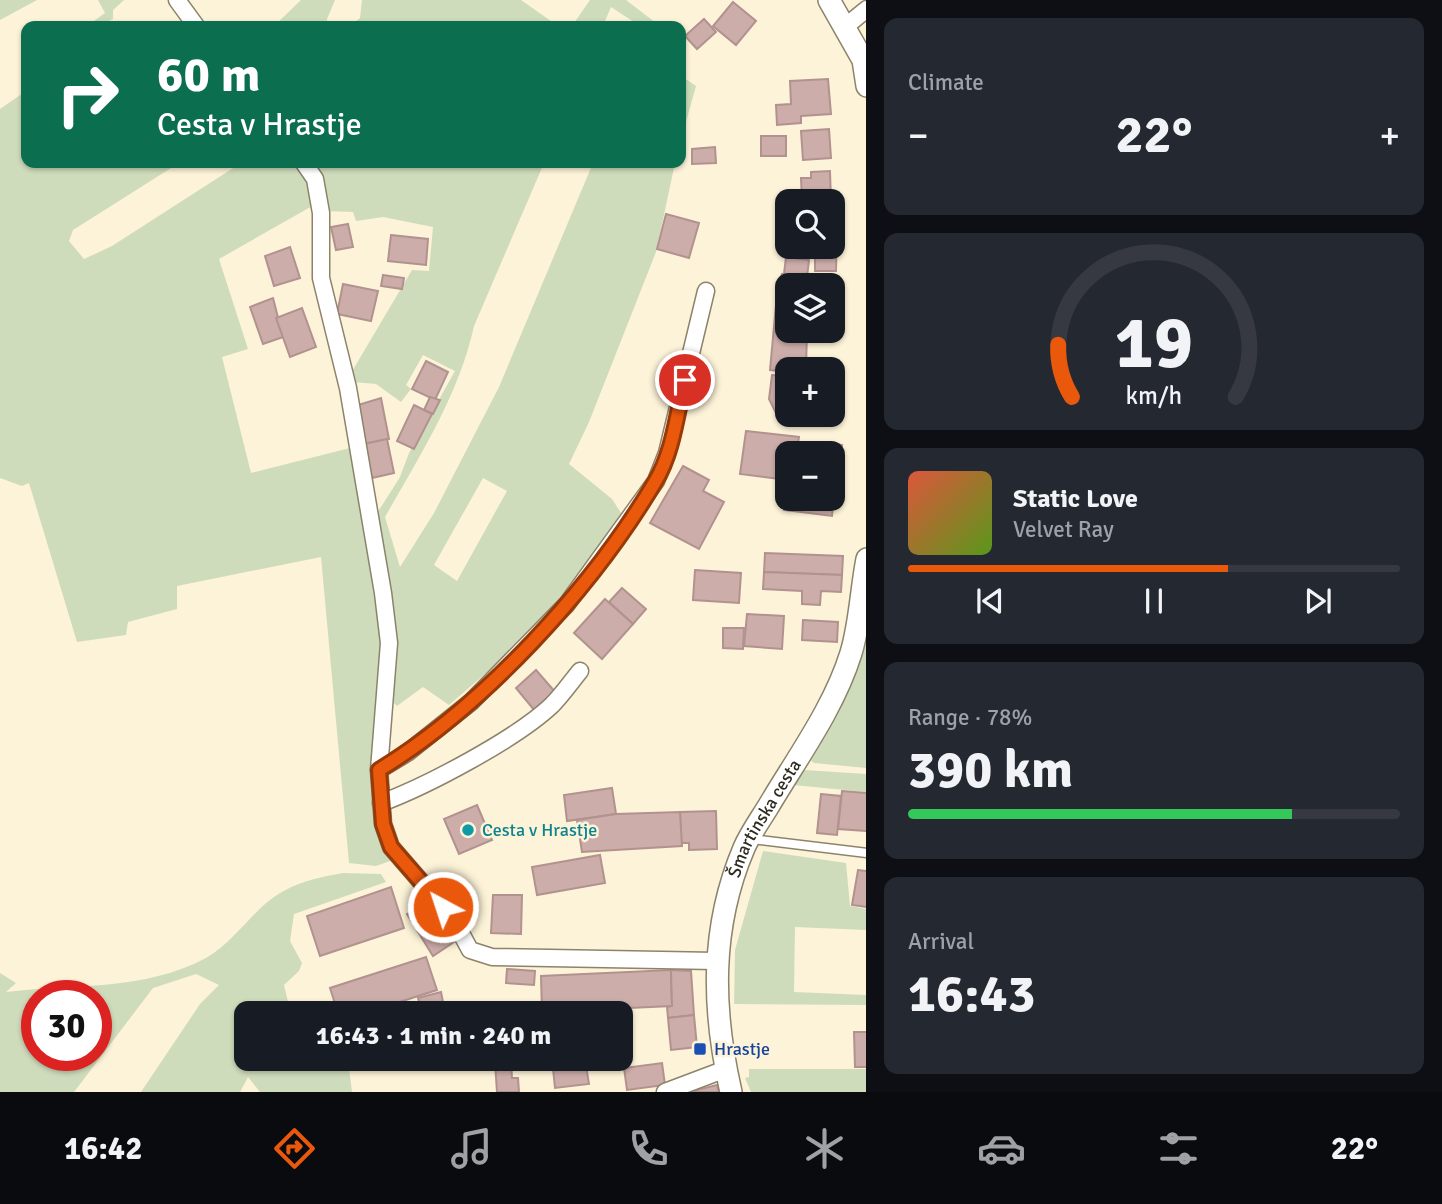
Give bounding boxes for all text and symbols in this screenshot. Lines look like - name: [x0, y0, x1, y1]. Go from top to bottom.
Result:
- text: 60 m: [157, 45, 260, 105]
- icon: right: [42, 49, 133, 140]
- text: Climate: [908, 68, 984, 97]
- text: 22°: [1116, 103, 1192, 167]
- text: Cesta v Hrastje: [157, 105, 362, 144]
- text: −: [908, 112, 929, 159]
- text: +: [1379, 112, 1400, 159]
- map controls: [775, 189, 845, 511]
- button: search: [775, 189, 845, 259]
- button: layers: [775, 273, 845, 343]
- text: 19: [1115, 300, 1193, 389]
- pin: [655, 350, 715, 410]
- button: +: [775, 357, 845, 427]
- icon: arrive: [666, 361, 704, 399]
- text: km/h: [1126, 380, 1182, 411]
- button: −: [775, 441, 845, 511]
- text: Static Love: [1013, 483, 1138, 515]
- text: Velvet Ray: [1013, 515, 1114, 544]
- icon: previous: [971, 582, 1009, 620]
- icon: pause: [1135, 582, 1173, 620]
- icon: next: [1299, 582, 1337, 620]
- text: Range · 78%: [908, 703, 1032, 732]
- text: 390 km: [908, 738, 1073, 802]
- street label: Šmartinska cesta: [723, 755, 806, 880]
- place label: Cesta v Hrastje: [482, 819, 597, 841]
- marker: Cesta v Hrastje: [460, 822, 476, 838]
- position arrow: [406, 870, 480, 944]
- text: Arrival: [908, 927, 974, 956]
- text: 16:43: [908, 962, 1036, 1026]
- speed limit sign: 30: [21, 980, 112, 1071]
- text: 16:43 · 1 min · 240 m: [316, 1020, 551, 1052]
- place label: Hrastje: [714, 1038, 770, 1060]
- marker: Hrastje: [692, 1041, 708, 1057]
- icon: directions: [270, 1124, 319, 1173]
- icon: music: [447, 1124, 496, 1173]
- icon: phone: [624, 1124, 673, 1173]
- icon: climate: [800, 1124, 849, 1173]
- icon: car: [977, 1124, 1026, 1173]
- icon: filters: [1154, 1124, 1203, 1173]
- text: 16:42: [64, 1129, 142, 1168]
- text: 22°: [1331, 1129, 1378, 1168]

